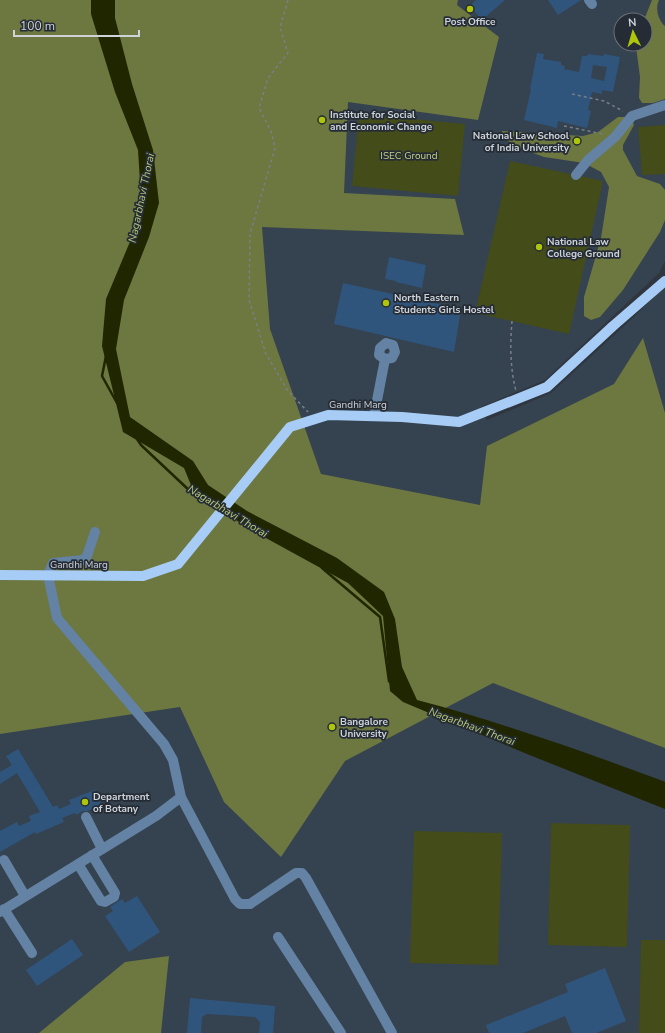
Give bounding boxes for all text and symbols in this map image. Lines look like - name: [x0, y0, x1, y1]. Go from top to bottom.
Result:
- marker: Post Office: [465, 4, 475, 14]
- scale bar: [14, 12, 139, 38]
- north arrow: [613, 12, 653, 52]
- place label: Post Office: [445, 15, 496, 29]
- text: N: [627, 15, 637, 30]
- text: 100 m: [20, 18, 55, 34]
- place label: Institute for Social and Economic Change: [330, 108, 433, 134]
- marker: Institute for Social and Economic Change: [317, 115, 327, 125]
- place label: National Law School of India University: [473, 129, 570, 155]
- marker: National Law School of India University: [572, 136, 582, 146]
- park label: ISEC Ground: [380, 149, 438, 163]
- water label: Nagarbhavi Thorai: [125, 152, 158, 244]
- place label: National Law College Ground: [547, 235, 620, 261]
- marker: National Law College Ground: [534, 242, 544, 252]
- place label: North Eastern Students Girls Hostel: [394, 291, 495, 317]
- marker: North Eastern Students Girls Hostel: [381, 298, 391, 308]
- street label: Gandhi Marg: [329, 398, 387, 412]
- water label: Nagarbhavi Thorai: [185, 482, 271, 541]
- street label: Gandhi Marg: [50, 558, 108, 572]
- water label: Nagarbhavi Thorai: [427, 704, 518, 749]
- place label: Bangalore University: [340, 715, 388, 741]
- marker: Bangalore University: [327, 722, 337, 732]
- place label: Department of Botany: [93, 790, 150, 816]
- marker: Department of Botany: [80, 797, 90, 807]

